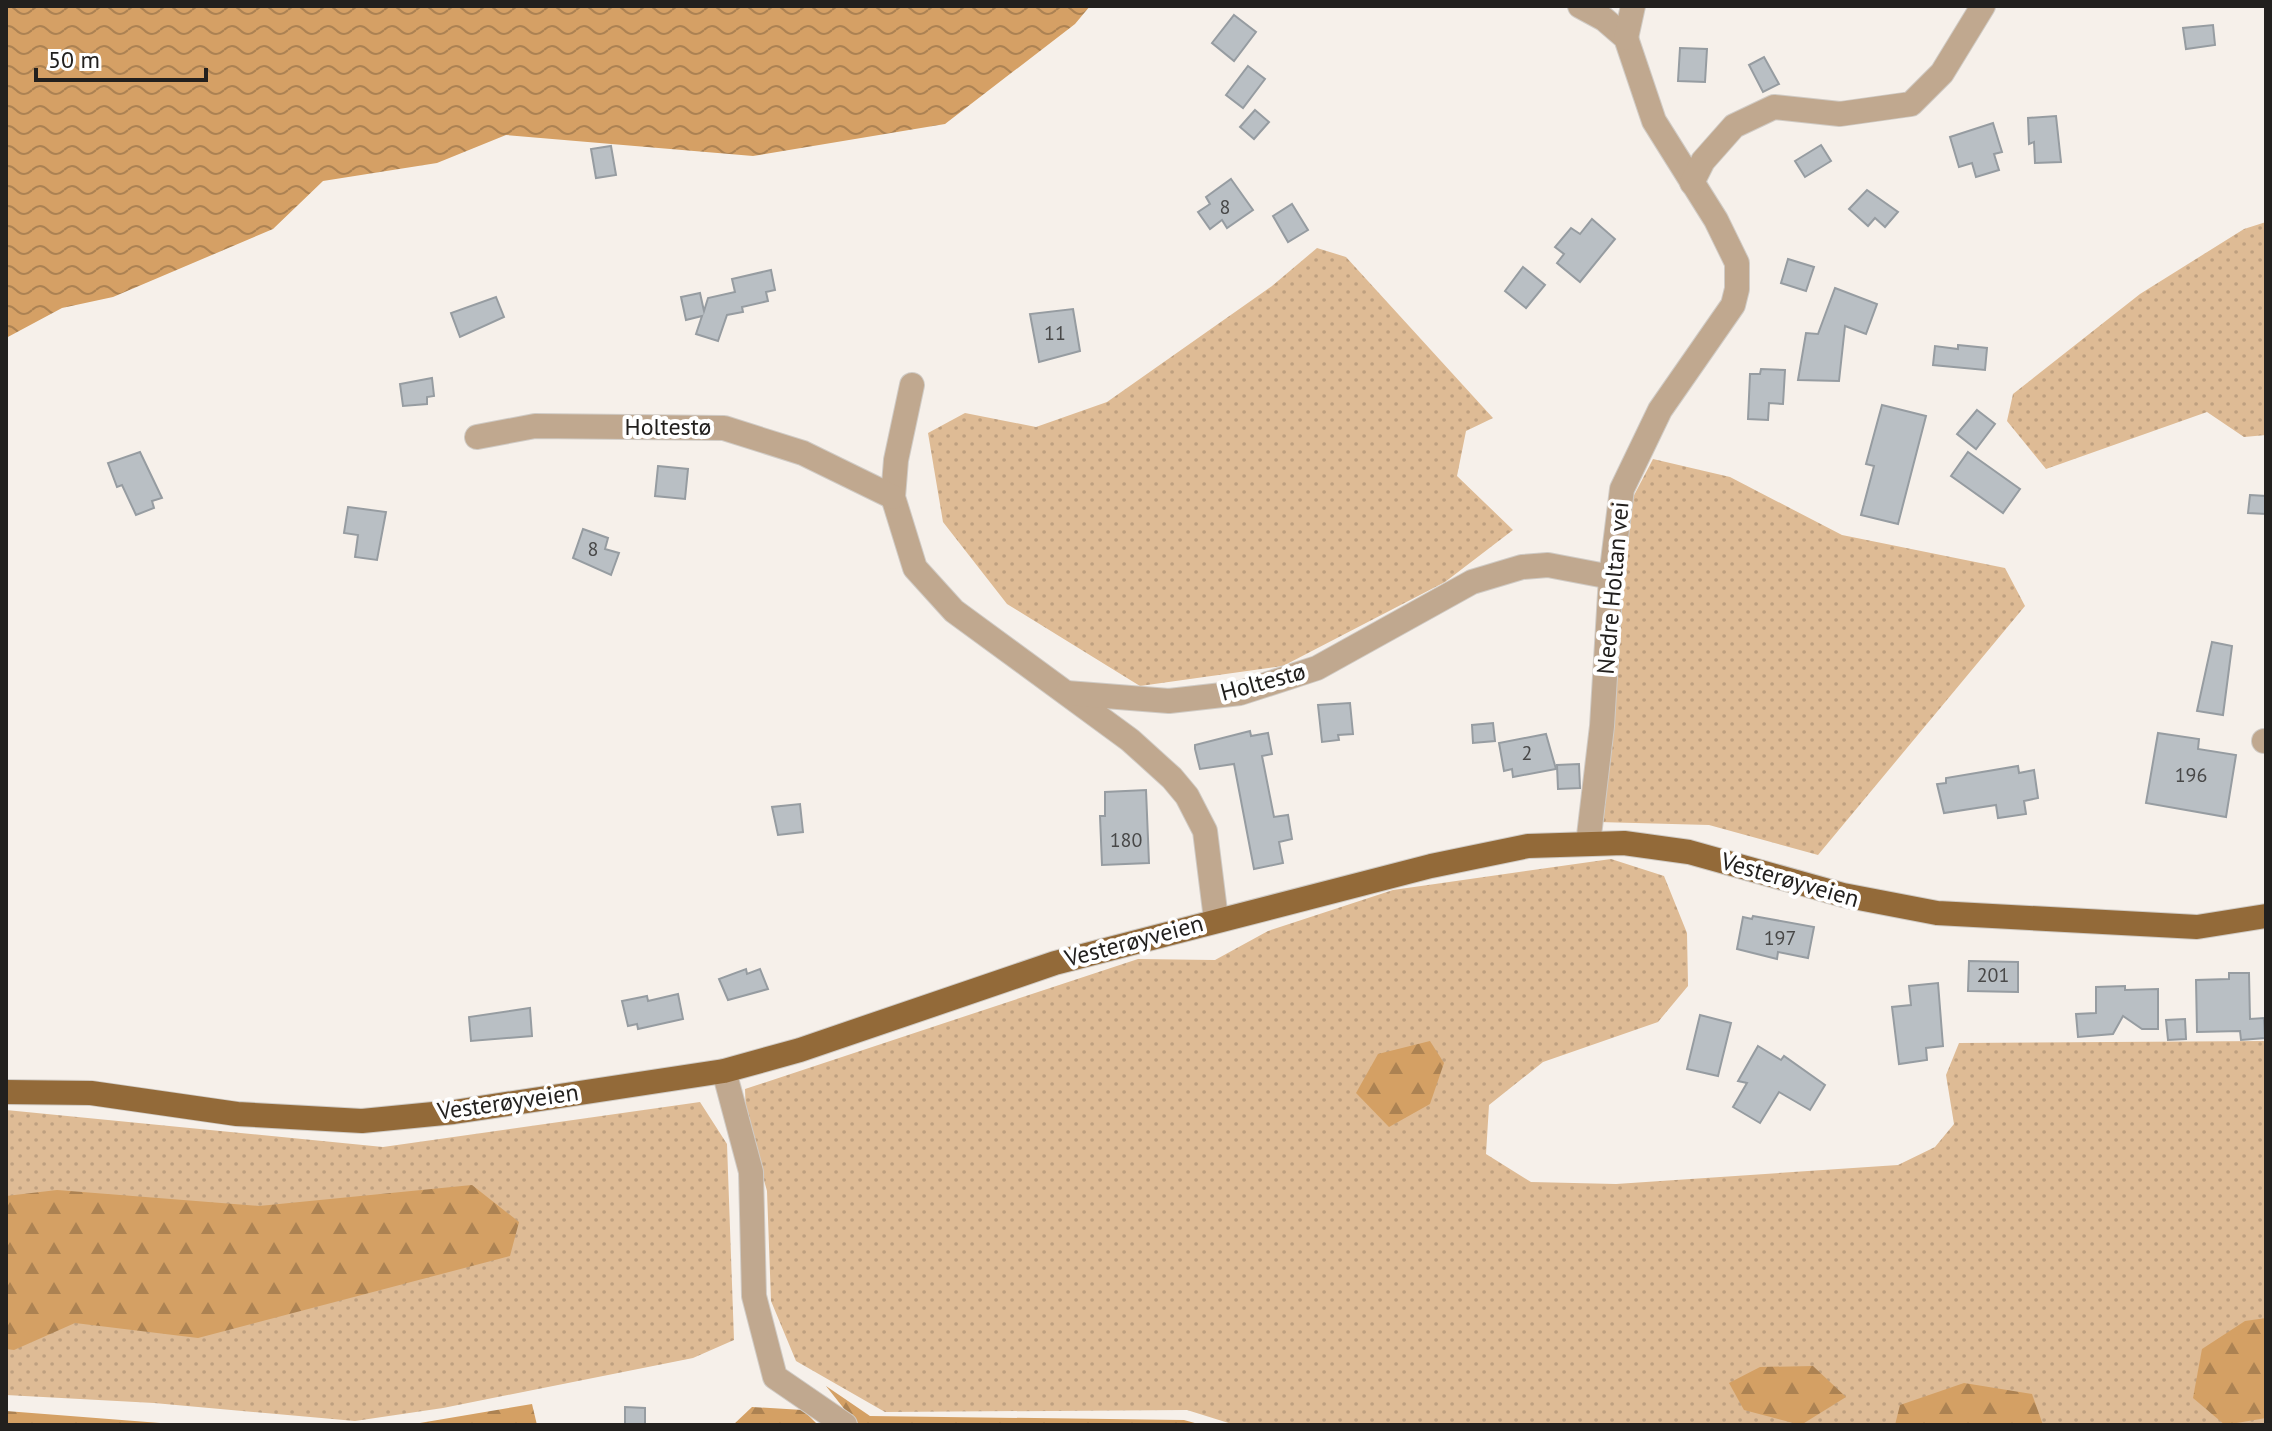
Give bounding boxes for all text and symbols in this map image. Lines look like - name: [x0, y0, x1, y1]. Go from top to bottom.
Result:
- scale bar: [36, 32, 206, 82]
- text: 50 m: [48, 44, 100, 75]
- house number: 8: [1220, 194, 1230, 220]
- house number: 11: [1044, 320, 1066, 346]
- street label: Holtestø: [625, 411, 711, 442]
- street label: Nedre Holtan vei: [1590, 500, 1635, 676]
- house number: 8: [588, 536, 598, 562]
- street label: Holtestø: [1217, 655, 1309, 708]
- house number: 2: [1522, 740, 1532, 766]
- house number: 196: [2175, 762, 2207, 788]
- house number: 180: [1110, 827, 1142, 853]
- street label: Vesterøyveien: [1717, 845, 1863, 914]
- street label: Vesterøyveien: [1060, 907, 1206, 974]
- house number: 197: [1764, 925, 1796, 951]
- house number: 201: [1977, 962, 2009, 988]
- street label: Vesterøyveien: [435, 1076, 580, 1127]

